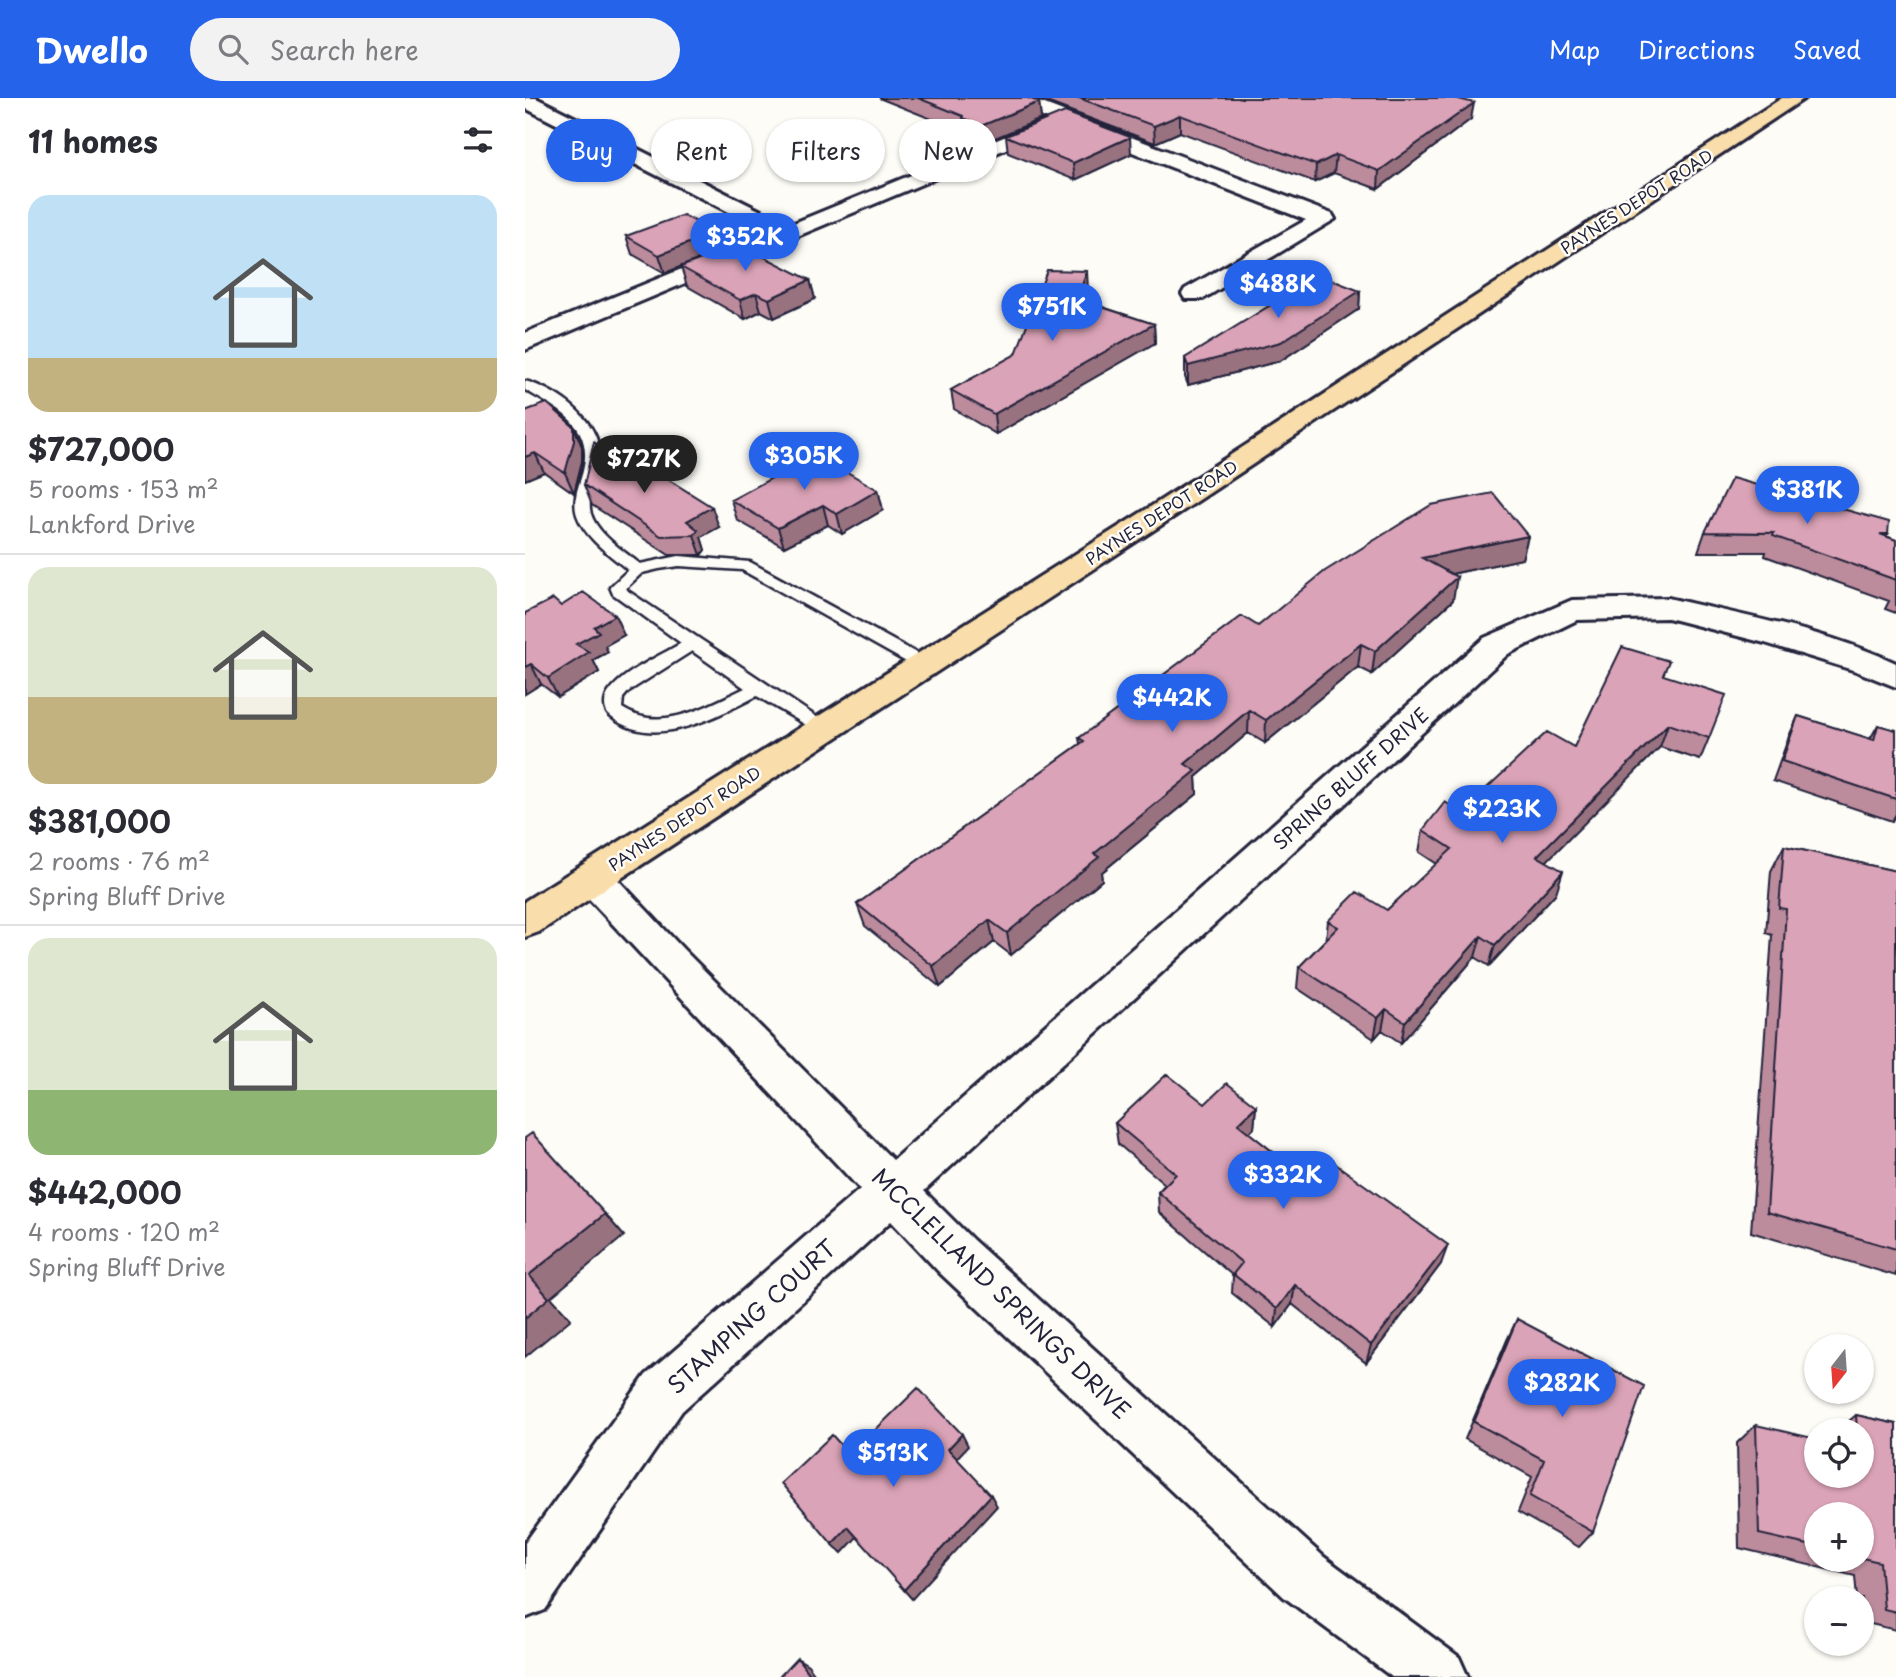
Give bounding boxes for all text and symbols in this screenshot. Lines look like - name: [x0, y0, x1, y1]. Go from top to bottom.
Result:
- search box: [190, 18, 680, 81]
- text: Dwello: [35, 24, 148, 74]
- icon: search: [214, 30, 252, 68]
- text: Search here: [270, 30, 419, 69]
- text: Map: [1549, 31, 1600, 67]
- text: Directions: [1638, 31, 1755, 67]
- text: Saved: [1793, 31, 1861, 67]
- text: 11 homes: [28, 118, 158, 163]
- chip: Buy: [546, 119, 637, 182]
- chip: Rent: [651, 119, 752, 182]
- chip: Filters: [766, 119, 885, 182]
- chip: New: [899, 119, 997, 182]
- icon: filters: [459, 121, 497, 159]
- street label: PAYNES DEPOT ROAD: [1555, 143, 1717, 259]
- pin: $352K: [696, 214, 794, 273]
- text: $352K: [706, 218, 784, 253]
- icon: home: [200, 240, 326, 366]
- pin: $488K: [1229, 260, 1327, 320]
- text: $488K: [1240, 265, 1316, 300]
- pin: $751K: [1003, 284, 1101, 343]
- text: $751K: [1017, 288, 1087, 323]
- text: $727,000: [28, 426, 174, 471]
- pin: $305K: [755, 432, 853, 492]
- pin: $727K: [595, 436, 693, 495]
- text: $305K: [765, 437, 843, 472]
- text: $727K: [607, 440, 681, 475]
- street label: PAYNES DEPOT ROAD: [1080, 454, 1242, 570]
- pin: $381K: [1758, 466, 1856, 526]
- text: 5 rooms · 153 m²: [28, 471, 219, 506]
- text: $381K: [1771, 471, 1843, 506]
- text: Lankford Drive: [28, 506, 196, 541]
- icon: home: [200, 612, 326, 738]
- pin: $442K: [1123, 674, 1221, 734]
- text: $442K: [1132, 679, 1212, 714]
- street label: SPRING BLUFF DRIVE: [1266, 700, 1434, 856]
- street label: PAYNES DEPOT ROAD: [603, 760, 765, 876]
- pin: $223K: [1453, 786, 1551, 845]
- text: $223K: [1463, 790, 1541, 825]
- text: $381,000: [28, 798, 171, 843]
- text: 2 rooms · 76 m²: [28, 843, 210, 878]
- text: Spring Bluff Drive: [28, 878, 225, 913]
- icon: home: [200, 983, 326, 1109]
- pin: $332K: [1234, 1152, 1332, 1211]
- text: $332K: [1244, 1156, 1322, 1191]
- street label: MCCLELLAND SPRINGS DRIVE: [865, 1159, 1139, 1427]
- text: $442,000: [28, 1169, 182, 1214]
- text: 4 rooms · 120 m²: [28, 1214, 220, 1249]
- street label: STAMPING COURT: [659, 1230, 843, 1401]
- text: Spring Bluff Drive: [28, 1249, 225, 1284]
- north arrow: [1804, 1334, 1874, 1404]
- map controls: [1804, 1334, 1874, 1656]
- pin: $282K: [1513, 1360, 1611, 1419]
- text: $282K: [1524, 1364, 1600, 1399]
- button: locate: [1804, 1418, 1874, 1488]
- pin: $513K: [844, 1430, 942, 1489]
- text: $513K: [857, 1434, 929, 1469]
- button: +: [1804, 1502, 1874, 1572]
- button: −: [1804, 1586, 1874, 1656]

